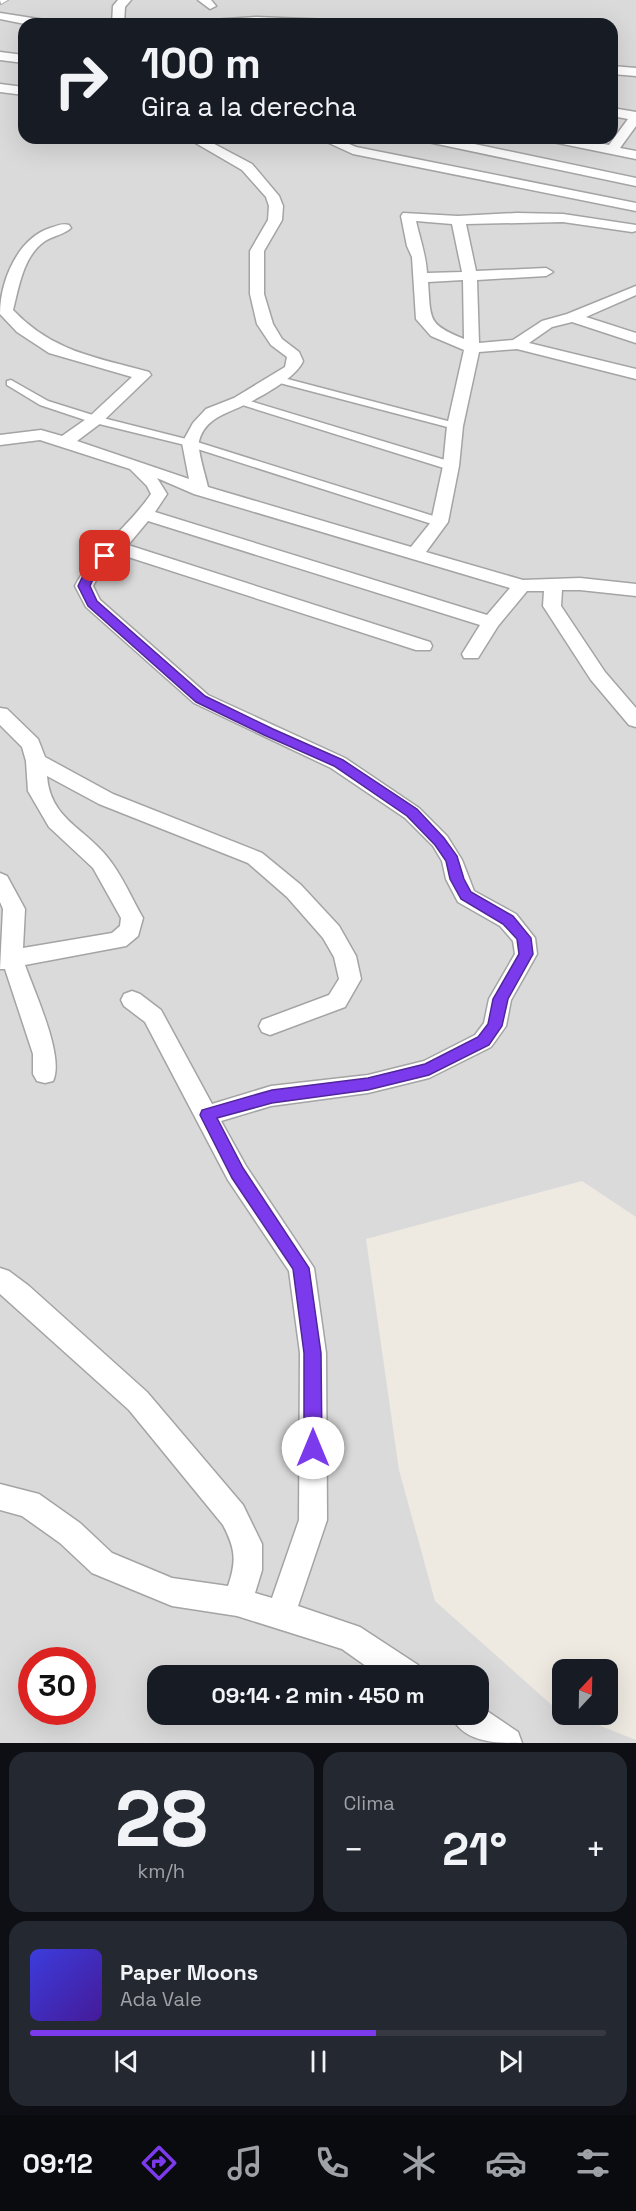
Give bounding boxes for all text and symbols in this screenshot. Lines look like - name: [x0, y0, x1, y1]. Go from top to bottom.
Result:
- text: 100 m: [141, 37, 261, 90]
- icon: right: [42, 42, 120, 120]
- text: Gira a la derecha: [141, 89, 356, 124]
- pin: [79, 530, 130, 581]
- icon: arrive: [88, 539, 121, 572]
- position arrow: [281, 1416, 345, 1480]
- speed limit sign: 30: [18, 1647, 96, 1725]
- north arrow: [552, 1659, 618, 1725]
- map controls: [552, 1659, 618, 1725]
- text: 09:14 · 2 min · 450 m: [212, 1681, 424, 1709]
- text: 28: [115, 1769, 208, 1869]
- text: Clima: [344, 1790, 395, 1816]
- text: 21°: [442, 1821, 507, 1878]
- text: −: [344, 1829, 364, 1871]
- text: +: [586, 1829, 606, 1871]
- text: km/h: [137, 1858, 185, 1884]
- text: Paper Moons: [120, 1958, 258, 1986]
- text: Ada Vale: [120, 1986, 202, 2012]
- icon: previous: [110, 2045, 143, 2078]
- icon: pause: [302, 2045, 335, 2078]
- icon: next: [494, 2045, 527, 2078]
- icon: directions: [138, 2142, 180, 2184]
- icon: music: [224, 2142, 266, 2184]
- icon: phone: [311, 2142, 353, 2184]
- icon: climate: [398, 2142, 440, 2184]
- icon: car: [485, 2142, 527, 2184]
- icon: filters: [572, 2142, 614, 2184]
- text: 09:12: [22, 2146, 93, 2181]

